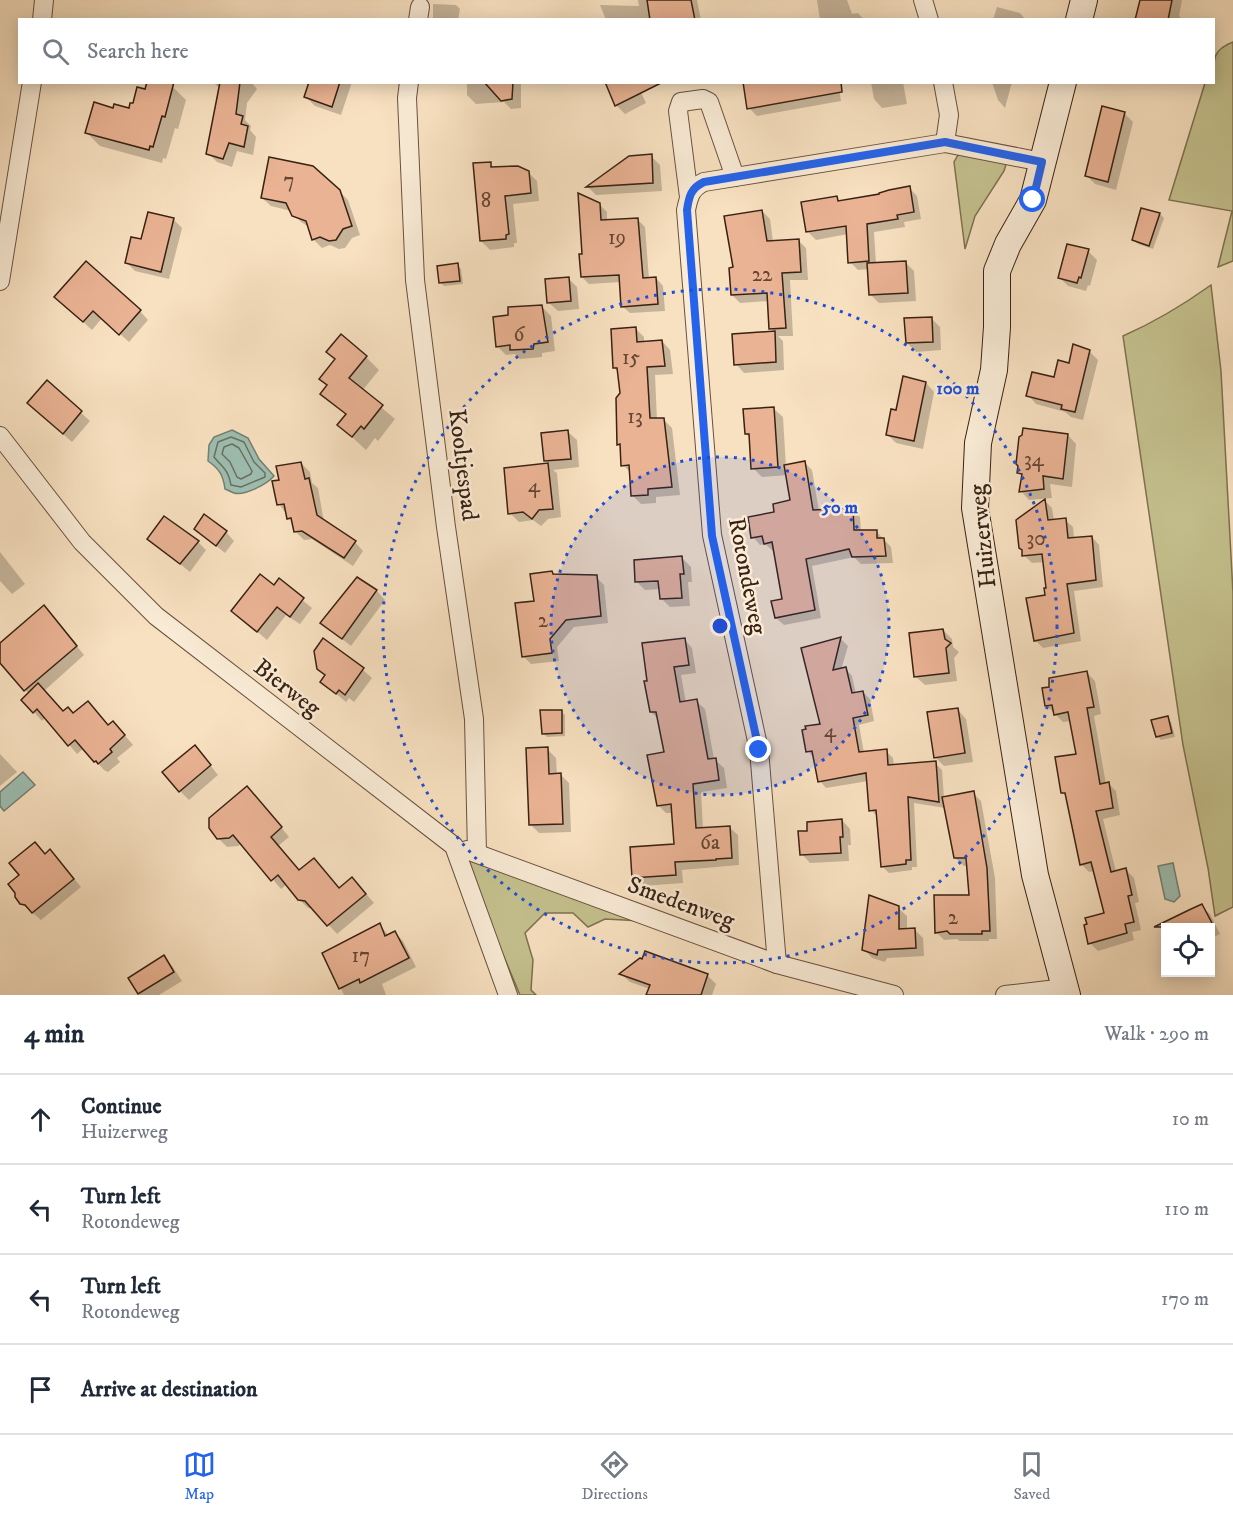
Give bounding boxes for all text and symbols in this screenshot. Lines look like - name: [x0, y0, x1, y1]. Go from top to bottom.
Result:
- search box: [18, 18, 1215, 84]
- icon: search: [39, 35, 72, 68]
- text: Search here: [87, 38, 189, 65]
- house number: 7: [283, 168, 295, 194]
- route start: [1019, 186, 1045, 212]
- house number: 8: [481, 188, 491, 214]
- house number: 19: [608, 225, 626, 251]
- house number: 22: [752, 262, 773, 288]
- house number: 6: [514, 322, 526, 348]
- house number: 15: [622, 345, 640, 371]
- text: 100 m: [936, 378, 980, 400]
- house number: 13: [627, 404, 643, 430]
- street label: Kooltjespad: [441, 407, 485, 523]
- house number: 34: [1024, 447, 1045, 473]
- house number: 4: [528, 473, 541, 499]
- street label: Huizerweg: [963, 482, 1003, 589]
- text: 50 m: [821, 497, 858, 519]
- street label: Rotondeweg: [721, 515, 773, 637]
- house number: 30: [1026, 526, 1046, 552]
- house number: 2: [538, 608, 549, 634]
- centre of rings: [710, 616, 730, 636]
- street label: Bierweg: [247, 652, 327, 724]
- house number: 4: [824, 718, 837, 744]
- route end: [745, 736, 771, 762]
- house number: 6a: [700, 830, 720, 856]
- street label: Smedenweg: [623, 870, 739, 936]
- house number: 2: [948, 905, 959, 931]
- map controls: [1161, 923, 1215, 977]
- button: locate: [1161, 923, 1215, 977]
- house number: 17: [352, 943, 370, 969]
- text: 4 min: [24, 1018, 84, 1051]
- text: Walk · 290 m: [1104, 1022, 1209, 1047]
- text: Continue: [81, 1093, 162, 1120]
- icon: ahead: [24, 1103, 57, 1136]
- text: 10 m: [1172, 1107, 1209, 1132]
- text: Huizerweg: [81, 1120, 168, 1145]
- text: Turn left: [81, 1183, 161, 1210]
- icon: left: [24, 1193, 57, 1226]
- text: 110 m: [1164, 1197, 1209, 1222]
- text: Rotondeweg: [81, 1210, 180, 1235]
- text: Turn left: [81, 1273, 161, 1300]
- icon: left: [24, 1283, 57, 1316]
- text: 170 m: [1161, 1287, 1209, 1312]
- text: Rotondeweg: [81, 1300, 180, 1325]
- icon: arrive: [24, 1373, 57, 1406]
- text: Arrive at destination: [81, 1376, 258, 1403]
- tab: Map: [183, 1448, 216, 1504]
- tab: Directions: [581, 1448, 648, 1504]
- tab: Saved: [1013, 1448, 1050, 1504]

